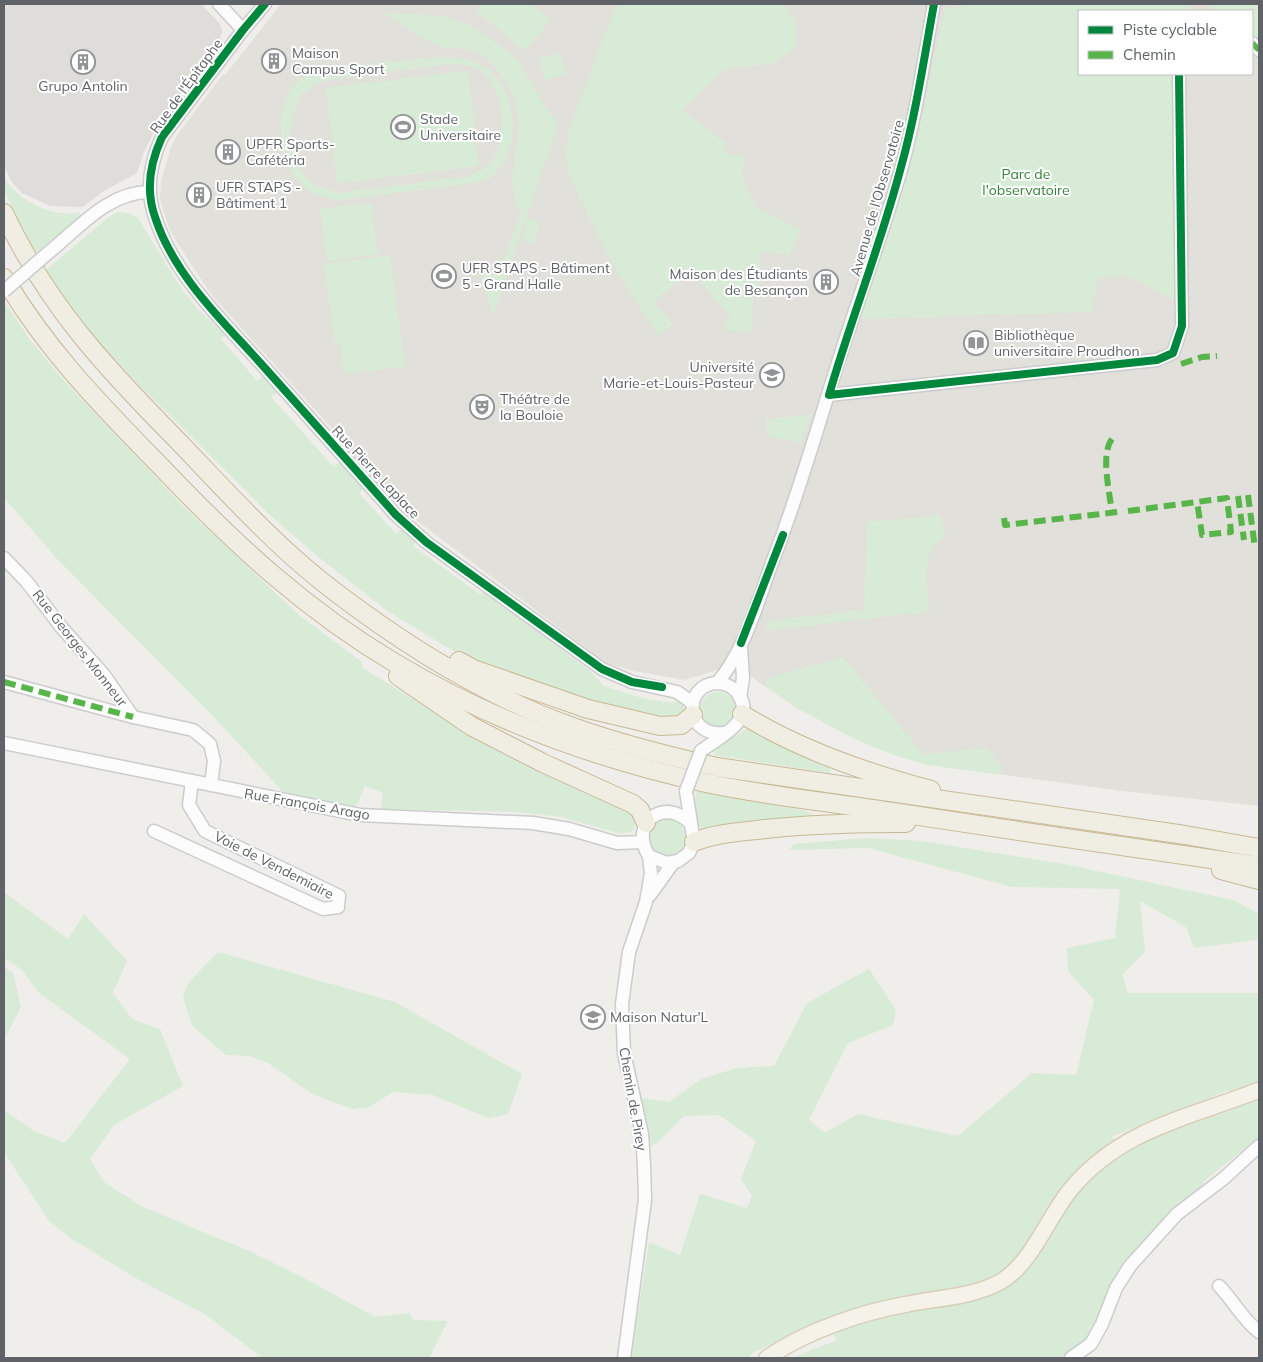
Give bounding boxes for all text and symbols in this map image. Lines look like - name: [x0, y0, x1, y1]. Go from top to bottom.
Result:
- legend: [1078, 10, 1253, 75]
- text: Piste cyclable: [1123, 20, 1217, 39]
- street label: Rue de l'Épitaphe: [146, 35, 226, 137]
- place label: Maison Campus Sport: [292, 44, 385, 78]
- text: Chemin: [1123, 45, 1176, 64]
- building icon: Maison Campus Sport: [261, 48, 287, 74]
- building icon: Grupo Antolin: [70, 49, 96, 75]
- place label: Grupo Antolin: [38, 77, 128, 95]
- place label: Stade Universitaire: [420, 110, 501, 144]
- sports icon: Stade Universitaire: [390, 114, 416, 140]
- street label: Avenue de l'Observatoire: [846, 118, 908, 278]
- place label: UPFR Sports- Cafétéria: [246, 135, 335, 169]
- building icon: UPFR Sports- Cafétéria: [215, 139, 241, 165]
- park label: Parc de l'observatoire: [982, 165, 1070, 199]
- place label: UFR STAPS - Bâtiment 1: [216, 178, 301, 212]
- building icon: UFR STAPS - Bâtiment 1: [186, 182, 212, 208]
- place label: UFR STAPS - Bâtiment 5 - Grand Halle: [462, 259, 610, 293]
- sports icon: UFR STAPS - Bâtiment 5 - Grand Halle: [431, 263, 457, 289]
- place label: Maison des Étudiants de Besançon: [670, 265, 808, 299]
- building icon: Maison des Étudiants de Besançon: [813, 269, 839, 295]
- place label: Bibliothèque universitaire Proudhon: [994, 326, 1140, 360]
- library icon: Bibliothèque universitaire Proudhon: [963, 330, 989, 356]
- place label: Université Marie-et-Louis-Pasteur: [603, 358, 755, 392]
- school or university icon: Université Marie-et-Louis-Pasteur: [759, 362, 785, 388]
- place label: Théâtre de la Bouloie: [500, 390, 570, 424]
- theatre icon: Théâtre de la Bouloie: [469, 394, 495, 420]
- street label: Rue Pierre Laplace: [328, 422, 424, 522]
- street label: Rue Georges Monneur: [29, 586, 132, 711]
- street label: Rue François Arago: [243, 784, 371, 824]
- street label: Voie de Vendemiaire: [211, 827, 337, 903]
- school or university icon: Maison Natur'L: [580, 1004, 606, 1030]
- place label: Maison Natur'L: [610, 1008, 709, 1026]
- street label: Chemin de Pirey: [615, 1046, 651, 1153]

